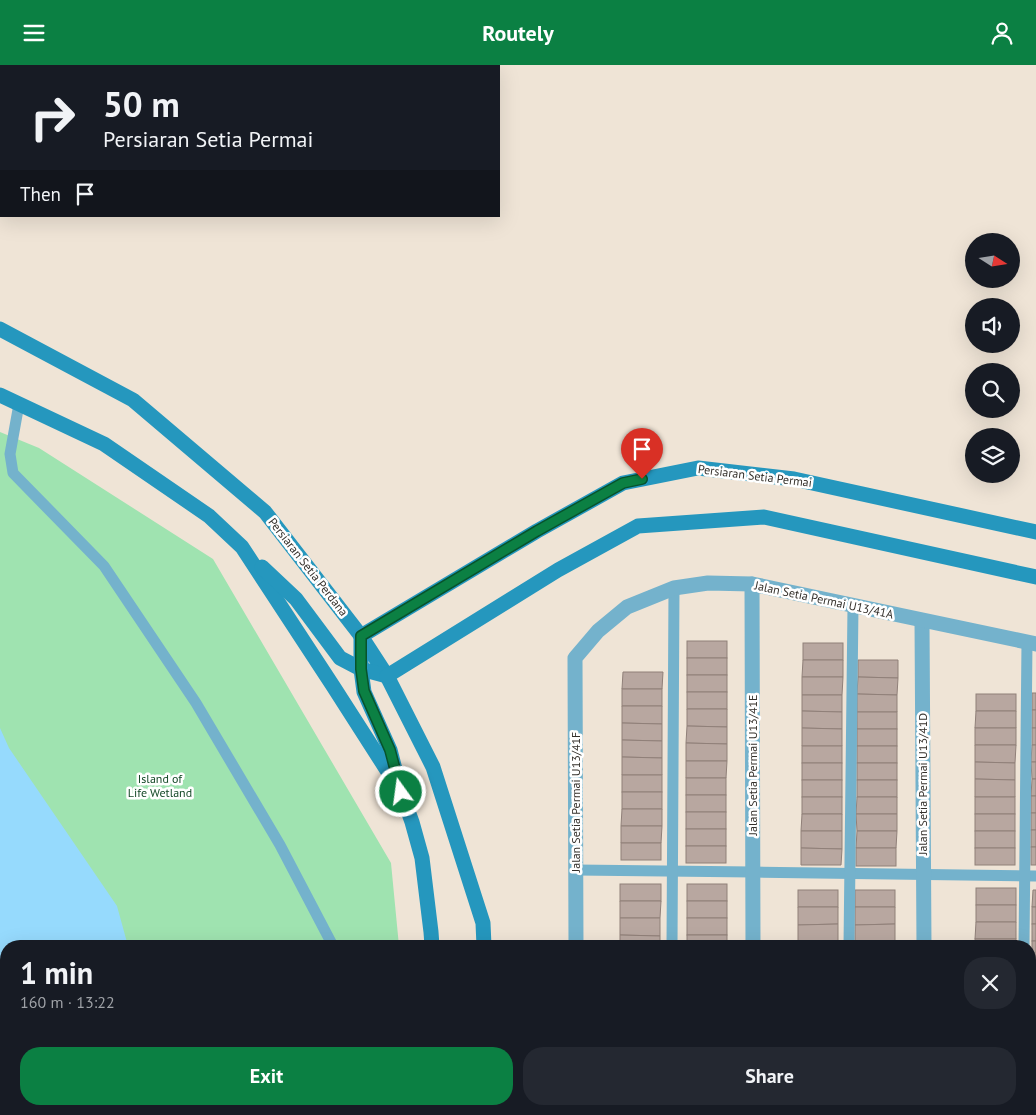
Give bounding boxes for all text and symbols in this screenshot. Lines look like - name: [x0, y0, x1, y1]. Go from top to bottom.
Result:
- icon: menu: [20, 19, 48, 47]
- text: Routely: [482, 19, 554, 47]
- icon: person: [988, 19, 1016, 47]
- text: 50 m: [103, 81, 180, 127]
- icon: right: [20, 85, 85, 150]
- text: Persiaran Setia Permai: [103, 125, 313, 153]
- icon: arrive: [71, 180, 99, 208]
- text: Then: [20, 182, 61, 206]
- north arrow: [965, 233, 1020, 287]
- map controls: [965, 233, 1020, 483]
- button: sound: [965, 298, 1020, 353]
- button: search: [965, 363, 1020, 418]
- pin: [621, 428, 663, 479]
- button: layers: [965, 428, 1020, 483]
- icon: arrive: [628, 435, 656, 463]
- street label: Persiaran Setia Permai: [697, 461, 813, 490]
- street label: Persiaran Setia Perdana: [265, 514, 352, 619]
- street label: Jalan Setia Permai U13/41A: [752, 577, 895, 622]
- street label: Jalan Setia Permai U13/41E: [745, 695, 760, 836]
- street label: Jalan Setia Permai U13/41D: [915, 713, 930, 856]
- street label: Jalan Setia Permai U13/41F: [568, 732, 583, 873]
- position arrow: [374, 765, 426, 817]
- park label: Island of Life Wetland: [128, 771, 192, 800]
- text: 1 min: [20, 953, 93, 992]
- button: close: [964, 957, 1016, 1009]
- text: 160 m · 13:22: [20, 992, 115, 1012]
- button: Exit: [20, 1047, 513, 1105]
- button: Share: [523, 1047, 1016, 1105]

